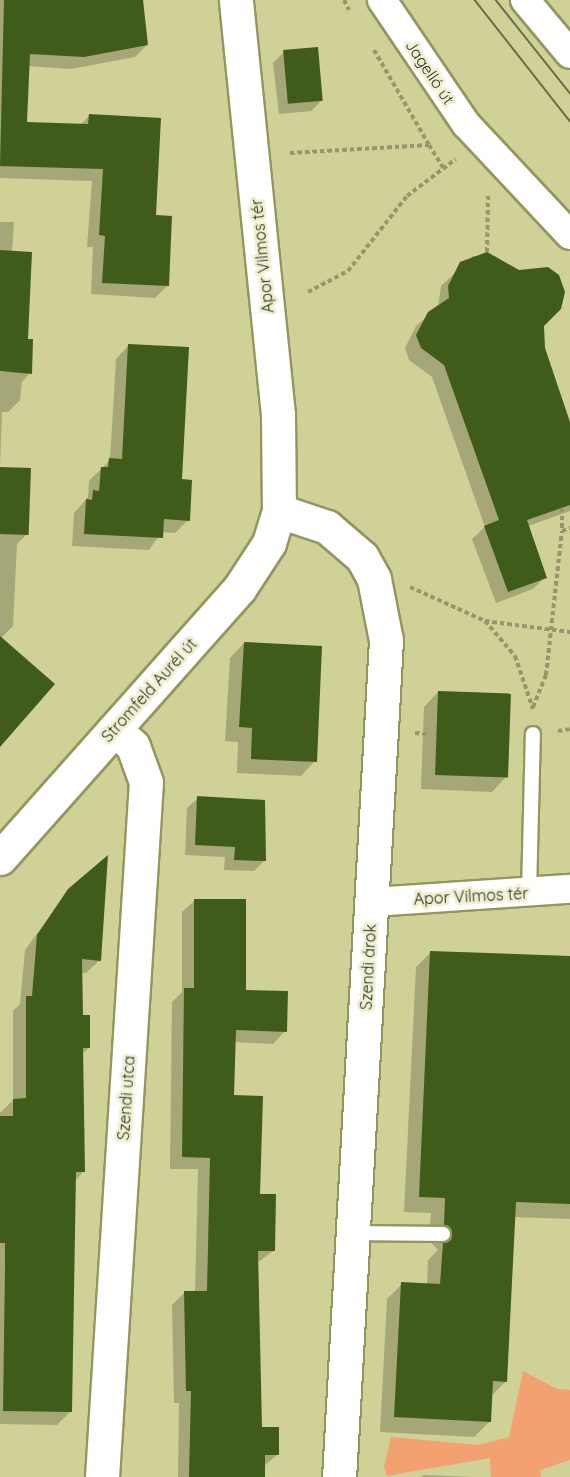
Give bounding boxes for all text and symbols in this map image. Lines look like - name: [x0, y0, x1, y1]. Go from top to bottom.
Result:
- street label: Jagelló út: [401, 36, 459, 108]
- street label: Apor Vilmos tér: [246, 198, 278, 314]
- street label: Stromfeld Aurél út: [97, 634, 201, 746]
- street label: Apor Vilmos tér: [413, 883, 529, 909]
- street label: Szendi árok: [356, 924, 380, 1010]
- street label: Szendi utca: [113, 1055, 139, 1141]

